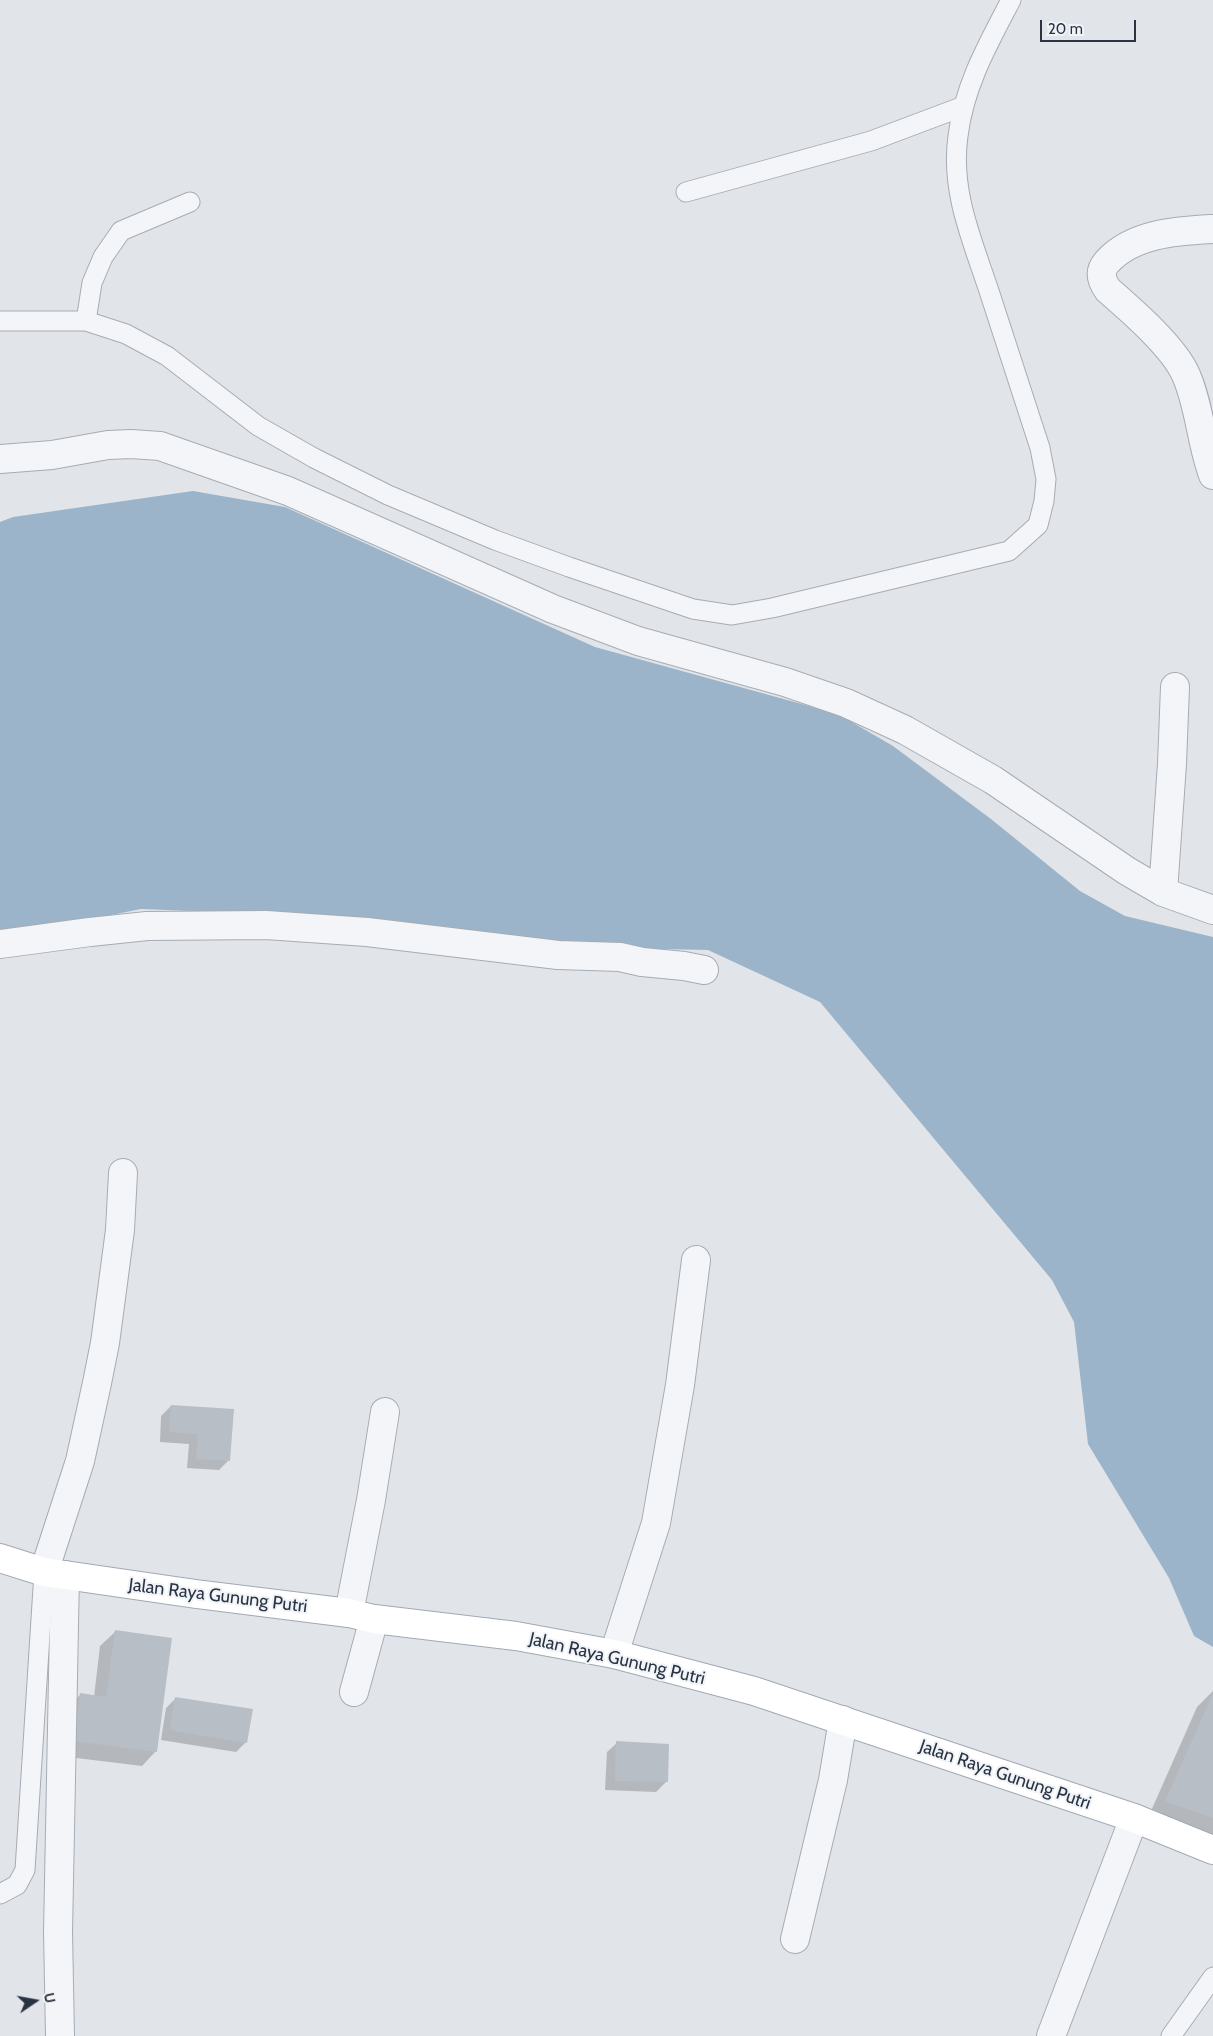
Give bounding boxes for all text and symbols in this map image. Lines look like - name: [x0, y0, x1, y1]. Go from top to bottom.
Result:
- scale bar: [1043, 10, 1139, 42]
- text: 20 m: [1048, 20, 1083, 38]
- street label: Jalan Raya Gunung Putri: [127, 1574, 309, 1618]
- street label: Jalan Raya Gunung Putri: [527, 1628, 707, 1690]
- street label: Jalan Raya Gunung Putri: [916, 1735, 1094, 1815]
- north arrow: [10, 1976, 60, 2026]
- text: U: [40, 1991, 60, 2005]

